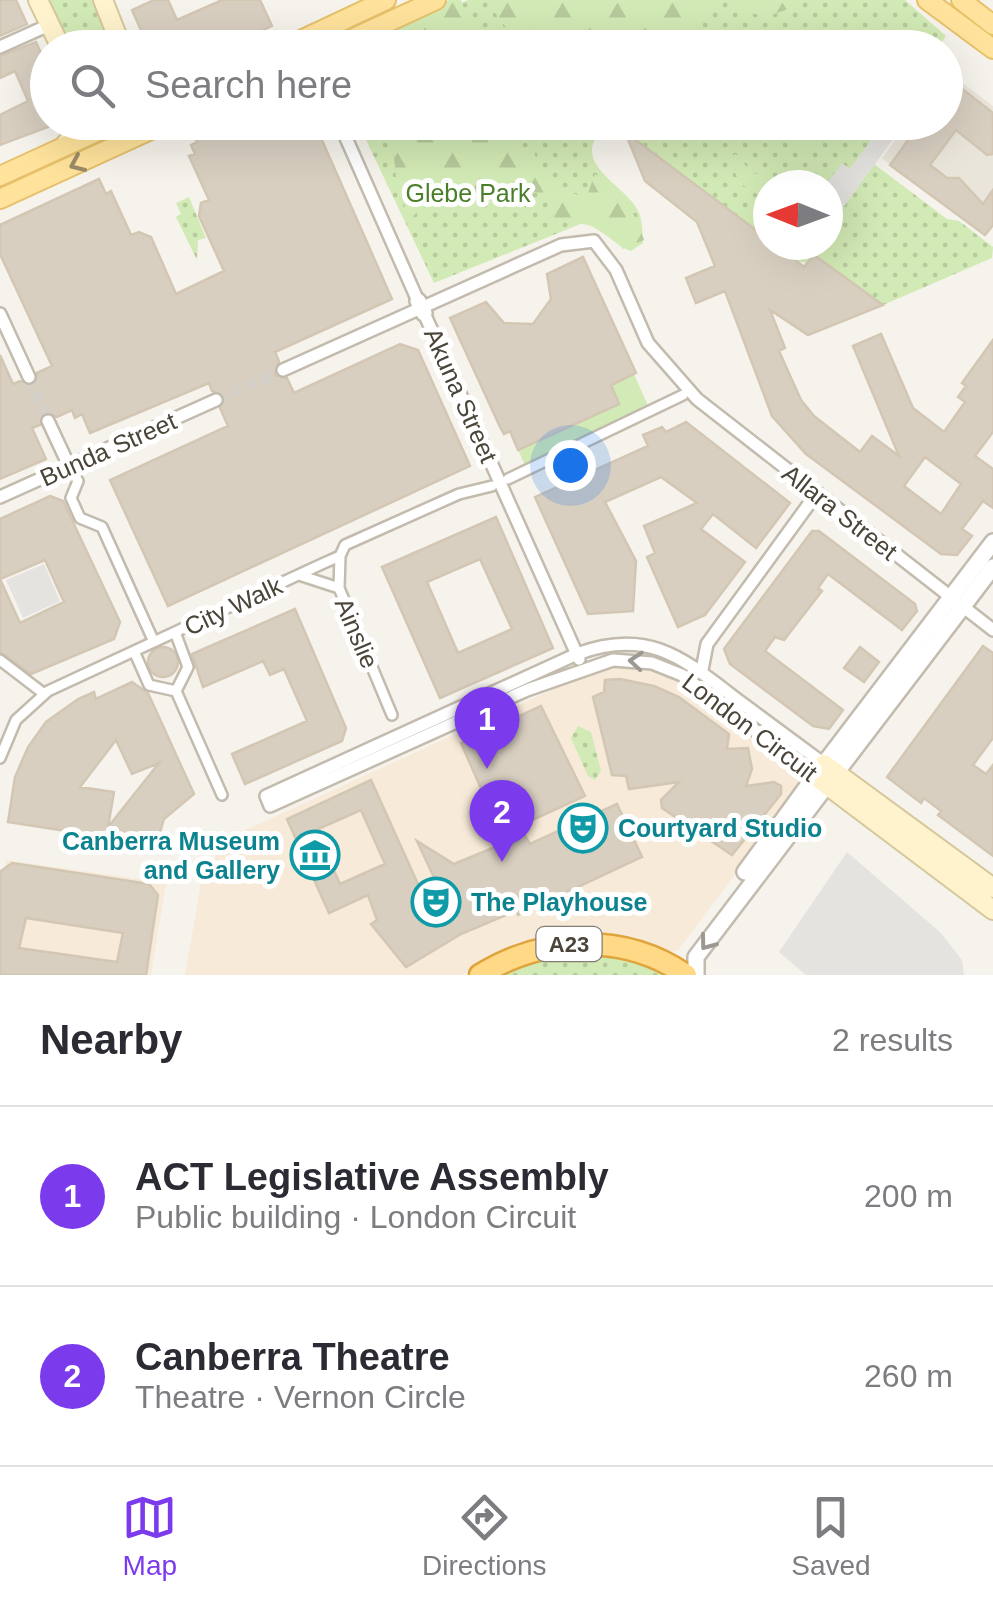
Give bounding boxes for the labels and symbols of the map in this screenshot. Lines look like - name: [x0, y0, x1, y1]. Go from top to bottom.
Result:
- one-way arrow: [69, 152, 87, 172]
- north arrow: [753, 170, 843, 260]
- park label: Glebe Park: [405, 179, 531, 207]
- street label: Akuna Street: [419, 323, 503, 467]
- street label: Bunda Street: [36, 407, 180, 491]
- your location: [545, 440, 596, 491]
- street label: Allara Street: [777, 459, 903, 565]
- street label: City Walk: [180, 571, 287, 641]
- street label: Ainslie: [330, 594, 384, 672]
- one-way arrow: [627, 651, 643, 673]
- street label: London Circuit: [677, 667, 823, 787]
- pin: 1: [454, 686, 520, 769]
- pin: 2: [470, 780, 534, 862]
- theatre icon: Courtyard Studio: [557, 802, 609, 854]
- place label: Courtyard Studio: [618, 814, 822, 842]
- place label: Canberra Museum and Gallery: [62, 827, 280, 884]
- museum icon: Canberra Museum and Gallery: [289, 829, 341, 881]
- theatre icon: The Playhouse: [410, 876, 462, 928]
- place label: The Playhouse: [471, 888, 648, 916]
- road number: A23: [536, 927, 602, 961]
- one-way arrow: [701, 932, 718, 950]

